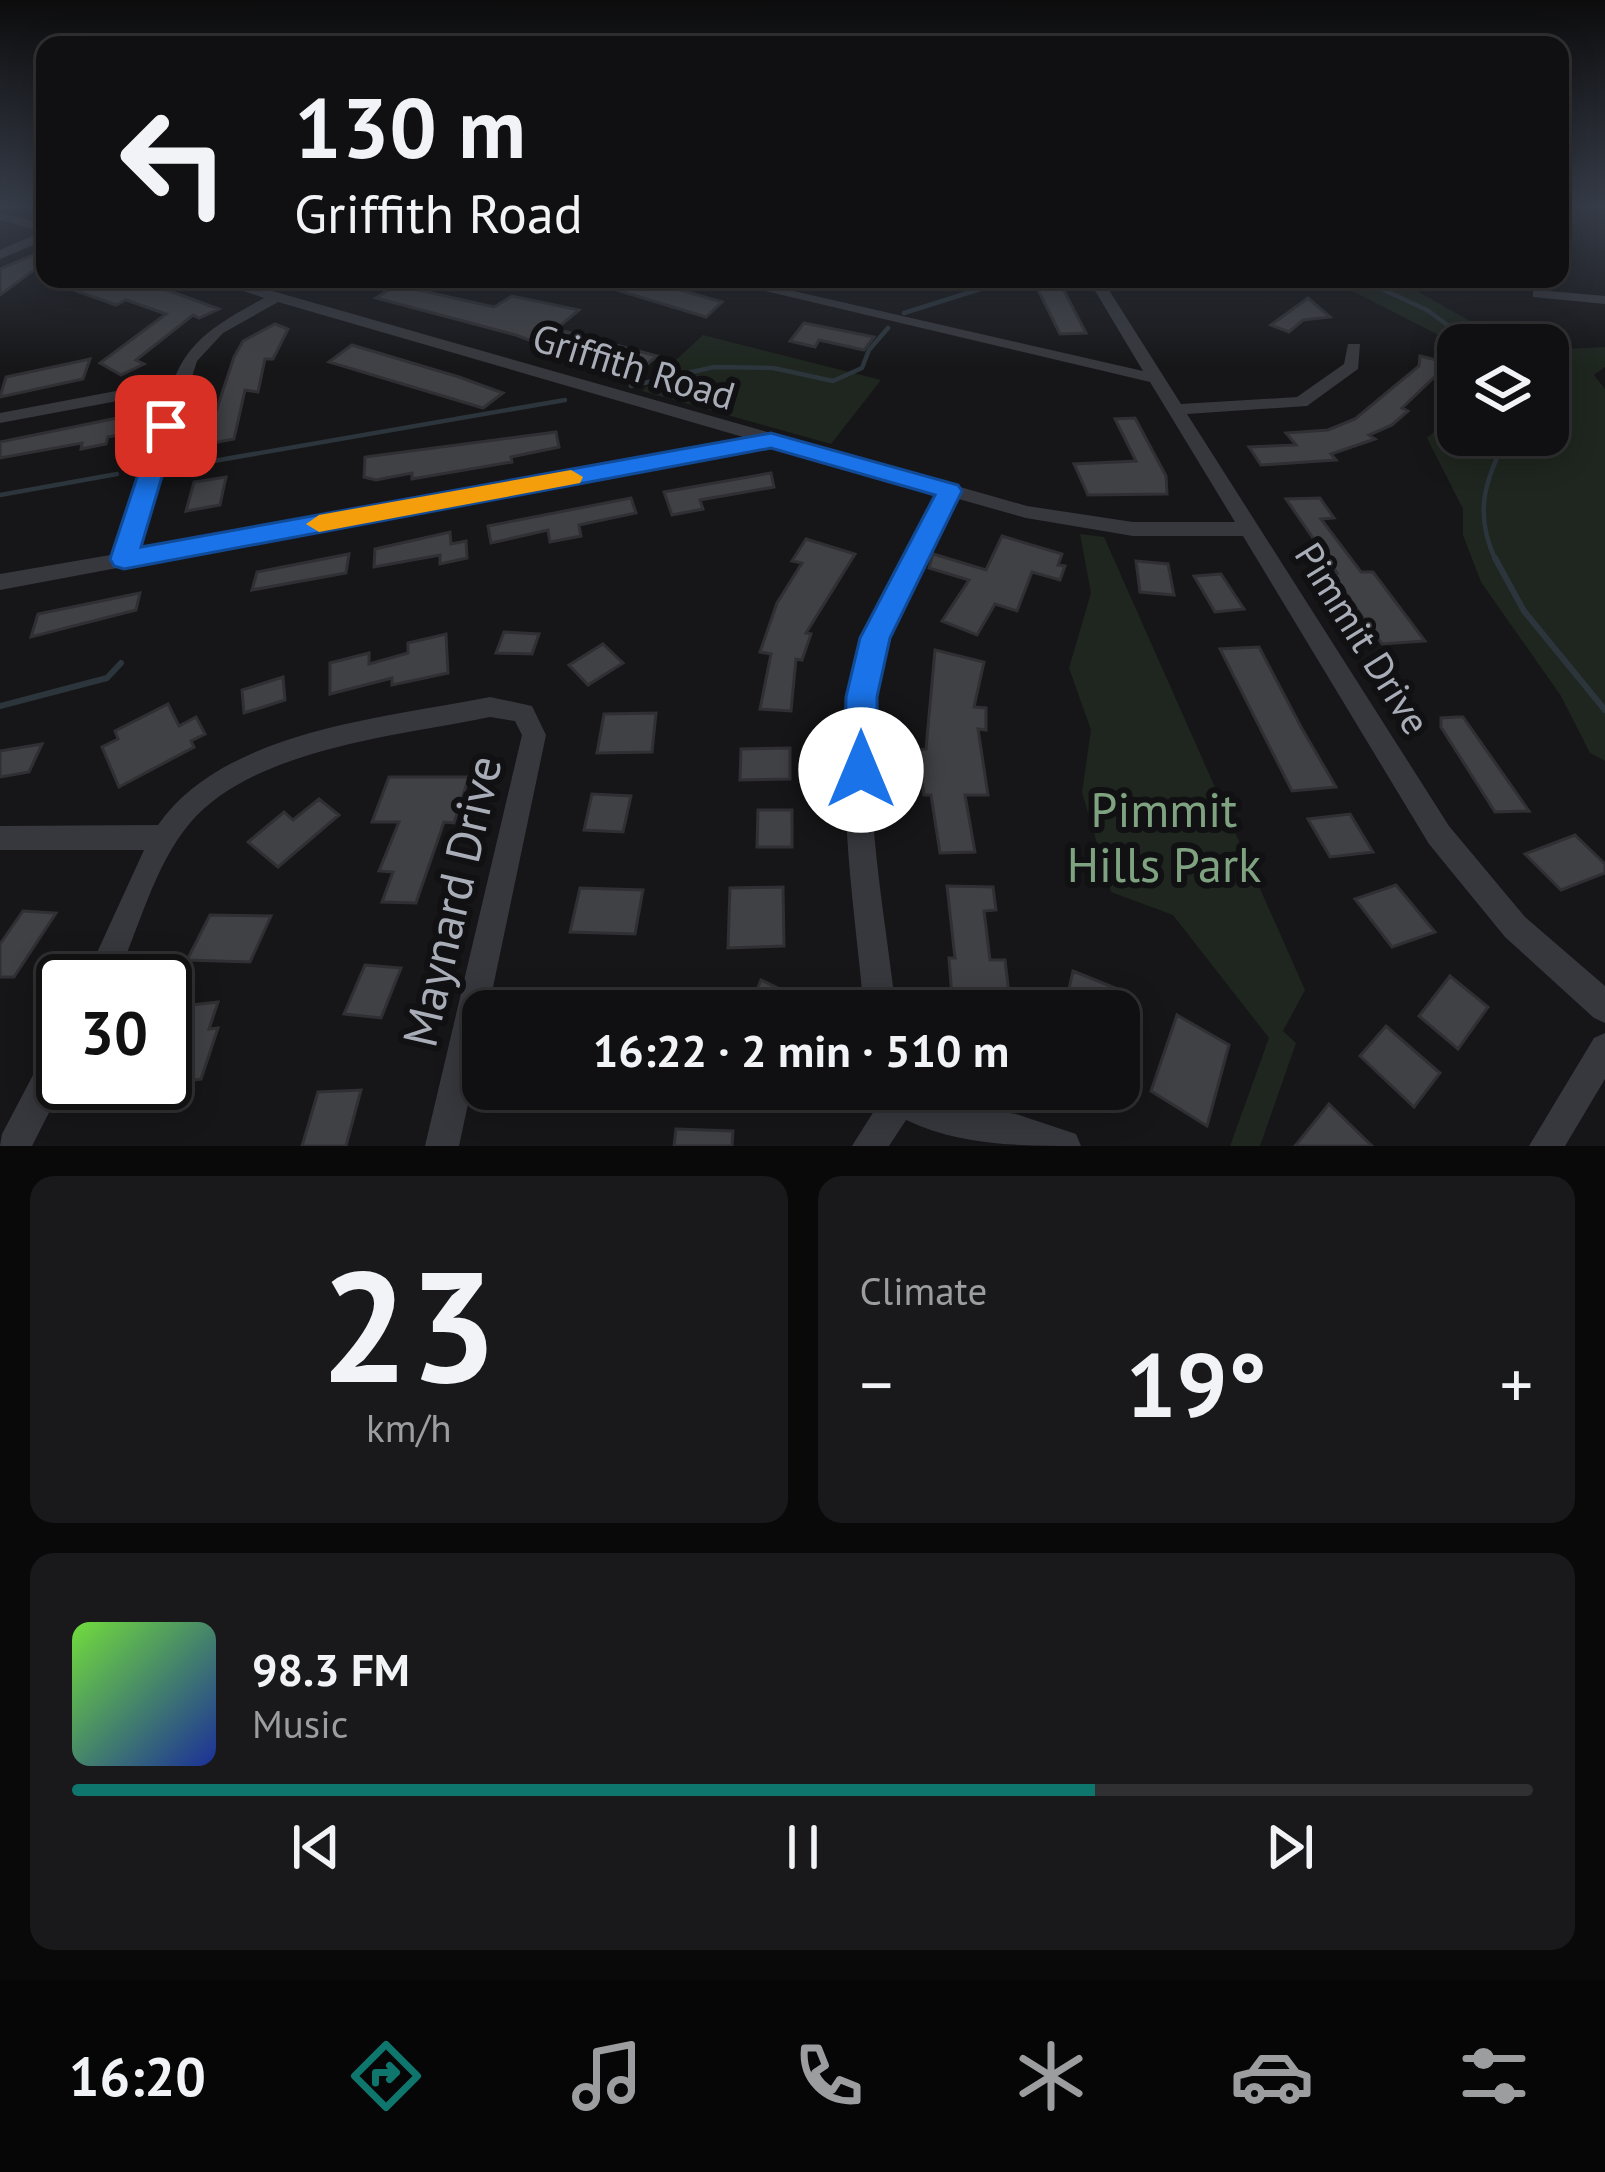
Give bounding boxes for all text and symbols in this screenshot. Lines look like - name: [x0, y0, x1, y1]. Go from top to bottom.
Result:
- text: 130 m: [294, 72, 526, 181]
- icon: left: [96, 84, 252, 240]
- text: Griffith Road: [294, 178, 583, 248]
- street label: Griffith Road: [527, 311, 741, 421]
- map controls: [1437, 324, 1569, 456]
- button: layers: [1437, 324, 1569, 456]
- pin: [115, 375, 217, 477]
- icon: arrive: [133, 393, 199, 459]
- street label: Pimmit Drive: [1284, 532, 1442, 744]
- position arrow: [798, 707, 924, 833]
- street label: Maynard Drive: [387, 749, 515, 1053]
- park label: Pimmit Hills Park: [1067, 778, 1261, 895]
- speed limit sign: 30: [36, 954, 192, 1110]
- text: 16:22 · 2 min · 510 m: [593, 1021, 1009, 1079]
- text: 23: [320, 1223, 497, 1425]
- text: Climate: [860, 1265, 987, 1316]
- text: 19°: [1126, 1325, 1267, 1442]
- text: −: [860, 1341, 893, 1426]
- text: +: [1500, 1341, 1533, 1426]
- text: km/h: [366, 1402, 452, 1453]
- text: 98.3 FM: [252, 1640, 410, 1698]
- text: Music: [252, 1698, 348, 1749]
- icon: previous: [283, 1814, 349, 1880]
- icon: pause: [770, 1814, 836, 1880]
- icon: next: [1257, 1814, 1323, 1880]
- icon: directions: [344, 2034, 428, 2118]
- icon: music: [565, 2034, 649, 2118]
- icon: phone: [787, 2034, 871, 2118]
- icon: climate: [1009, 2034, 1093, 2118]
- icon: car: [1230, 2034, 1314, 2118]
- icon: filters: [1452, 2034, 1536, 2118]
- text: 16:20: [69, 2041, 206, 2111]

